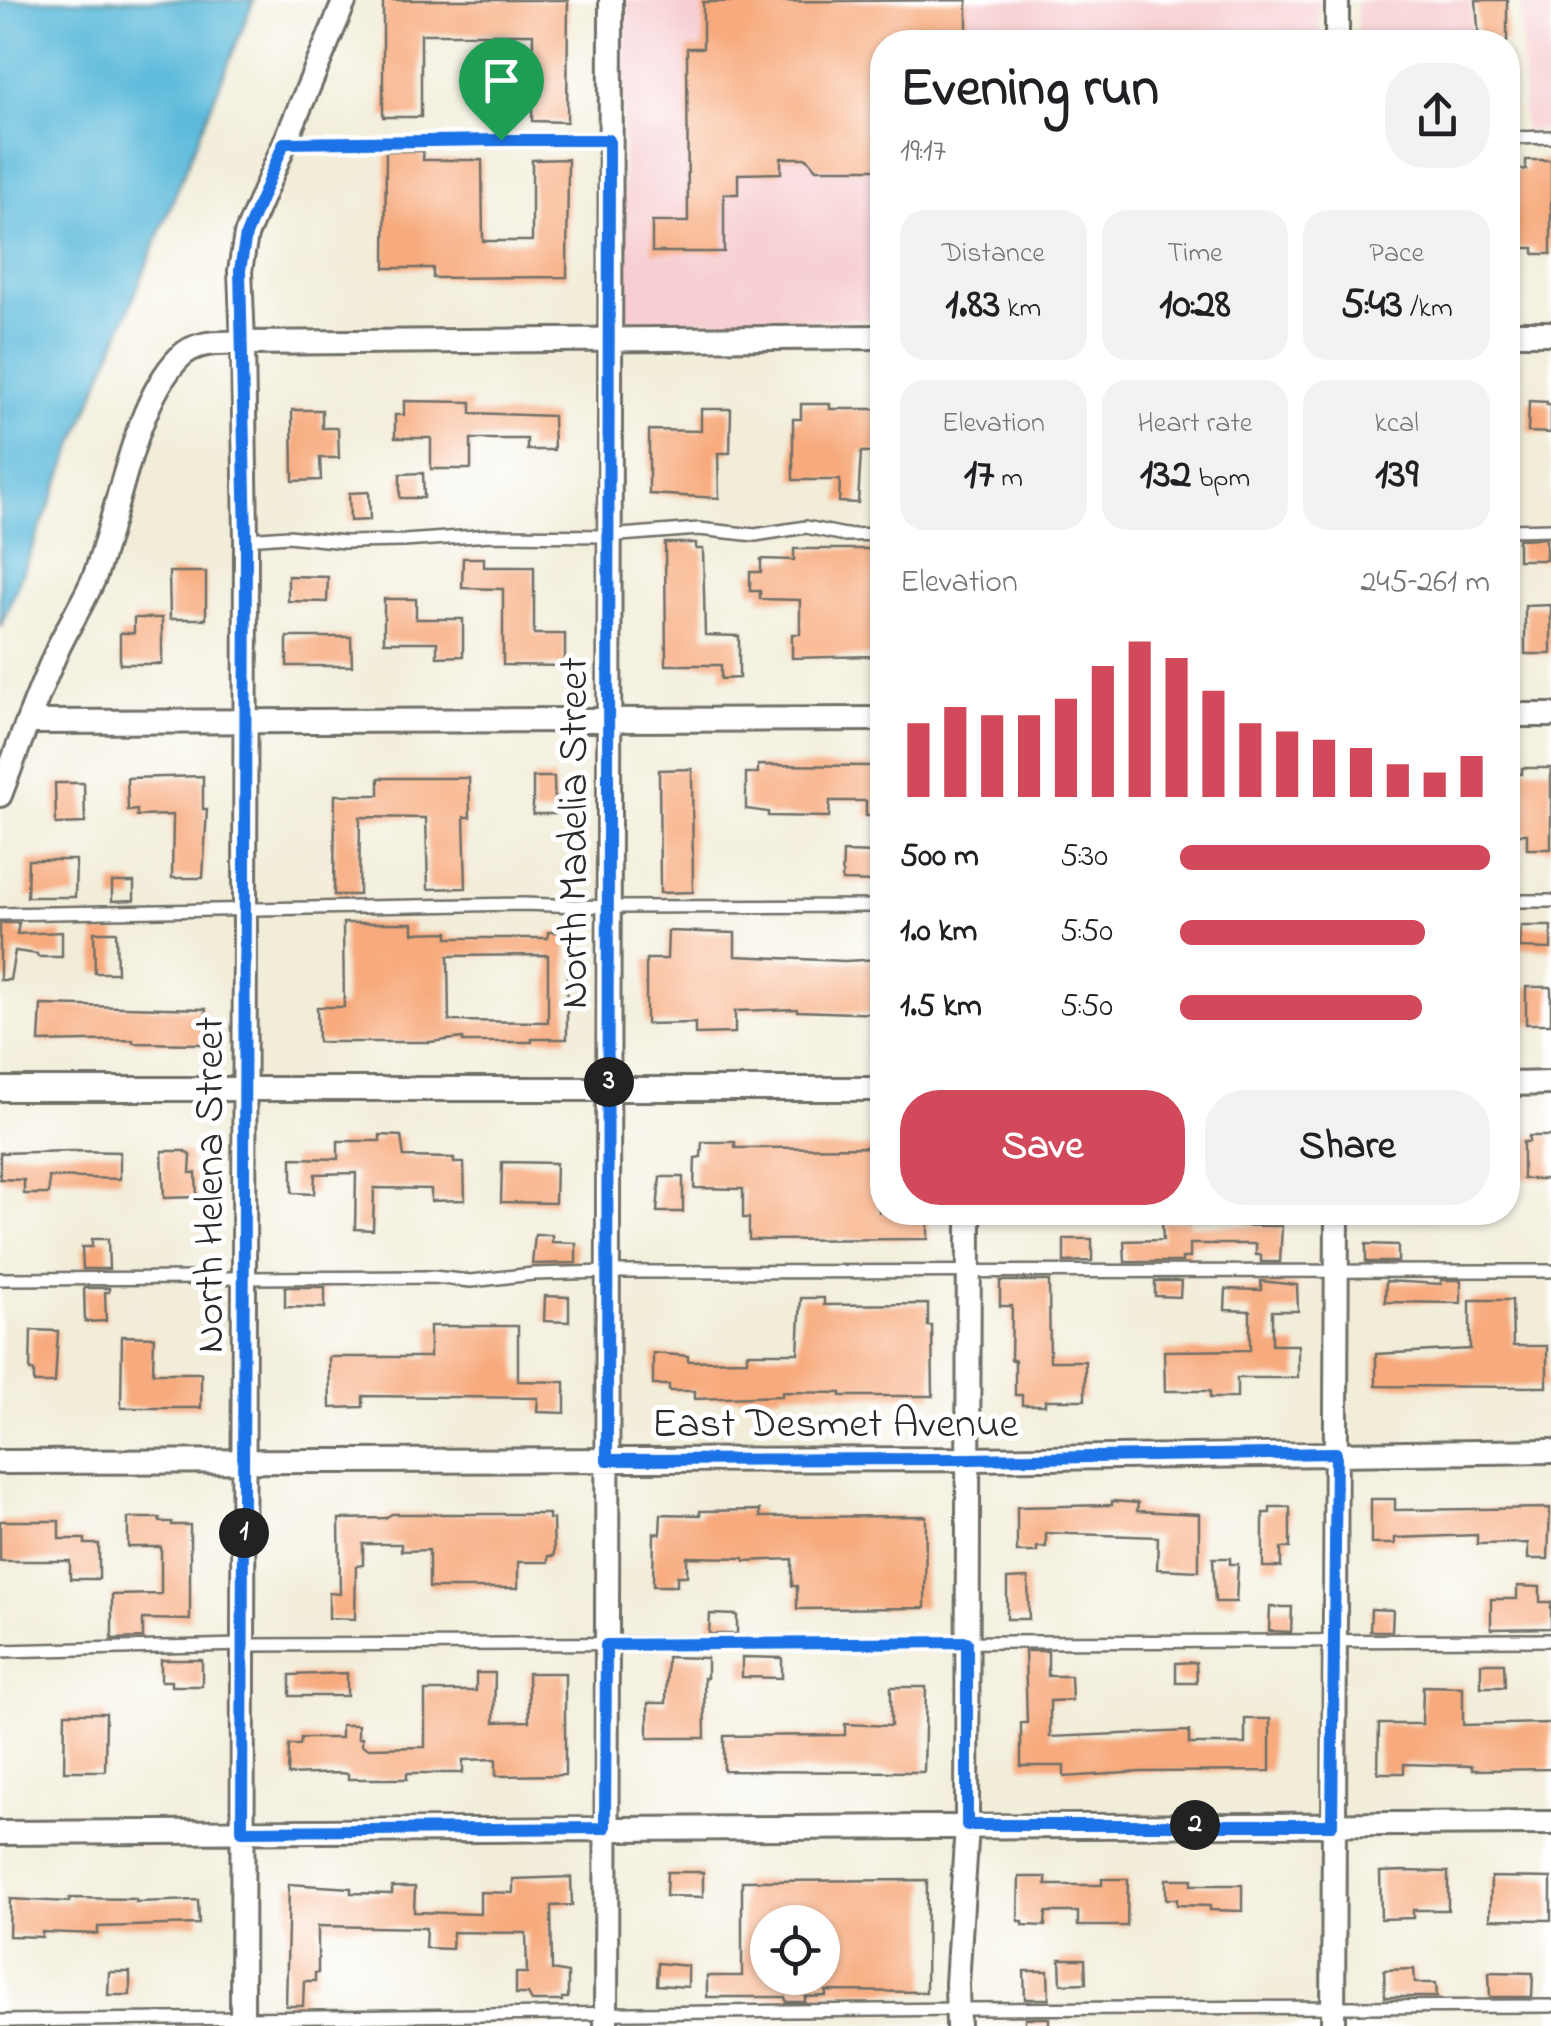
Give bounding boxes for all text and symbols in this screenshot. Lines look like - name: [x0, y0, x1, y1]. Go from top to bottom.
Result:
- pin: [459, 38, 544, 141]
- text: Evening run: [900, 51, 1159, 131]
- icon: arrive: [474, 53, 529, 108]
- button: share: [1385, 63, 1490, 168]
- text: 19:17: [900, 129, 946, 176]
- text: Distance: [942, 234, 1045, 275]
- text: Time: [1167, 234, 1223, 275]
- text: Pace: [1369, 234, 1424, 275]
- text: 1.83: [945, 275, 1000, 336]
- text: 10:28: [1159, 275, 1231, 336]
- text: 5:43: [1341, 275, 1403, 336]
- text: km: [1000, 289, 1041, 330]
- text: /km: [1403, 289, 1453, 330]
- text: Elevation: [942, 404, 1045, 445]
- text: Heart rate: [1138, 404, 1252, 445]
- text: kcal: [1374, 404, 1419, 445]
- text: 17: [964, 445, 994, 506]
- text: 132: [1140, 445, 1191, 506]
- text: 139: [1375, 445, 1418, 506]
- text: m: [994, 459, 1023, 500]
- text: bpm: [1191, 459, 1250, 500]
- text: Elevation: [900, 560, 1018, 607]
- text: 245–261 m: [1360, 560, 1490, 607]
- street label: North Madelia Street: [545, 657, 606, 1009]
- text: 500 m: [900, 834, 979, 881]
- text: 5:30: [1060, 834, 1108, 881]
- text: 1.0 km: [900, 909, 977, 956]
- text: 5:50: [1060, 909, 1113, 956]
- text: 1.5 km: [900, 984, 982, 1031]
- text: 5:50: [1060, 984, 1113, 1031]
- street label: North Helena Street: [181, 1017, 242, 1353]
- pin: 3: [584, 1057, 634, 1107]
- text: 3: [603, 1061, 615, 1102]
- button: Save: [900, 1090, 1185, 1205]
- button: Share: [1205, 1090, 1490, 1205]
- street label: East Desmet Avenue: [652, 1395, 1019, 1456]
- pin: 1: [219, 1508, 269, 1558]
- text: 1: [240, 1512, 248, 1553]
- pin: 2: [1170, 1800, 1220, 1850]
- text: 2: [1188, 1804, 1202, 1845]
- map controls: [750, 1905, 840, 1995]
- button: locate: [750, 1905, 840, 1995]

